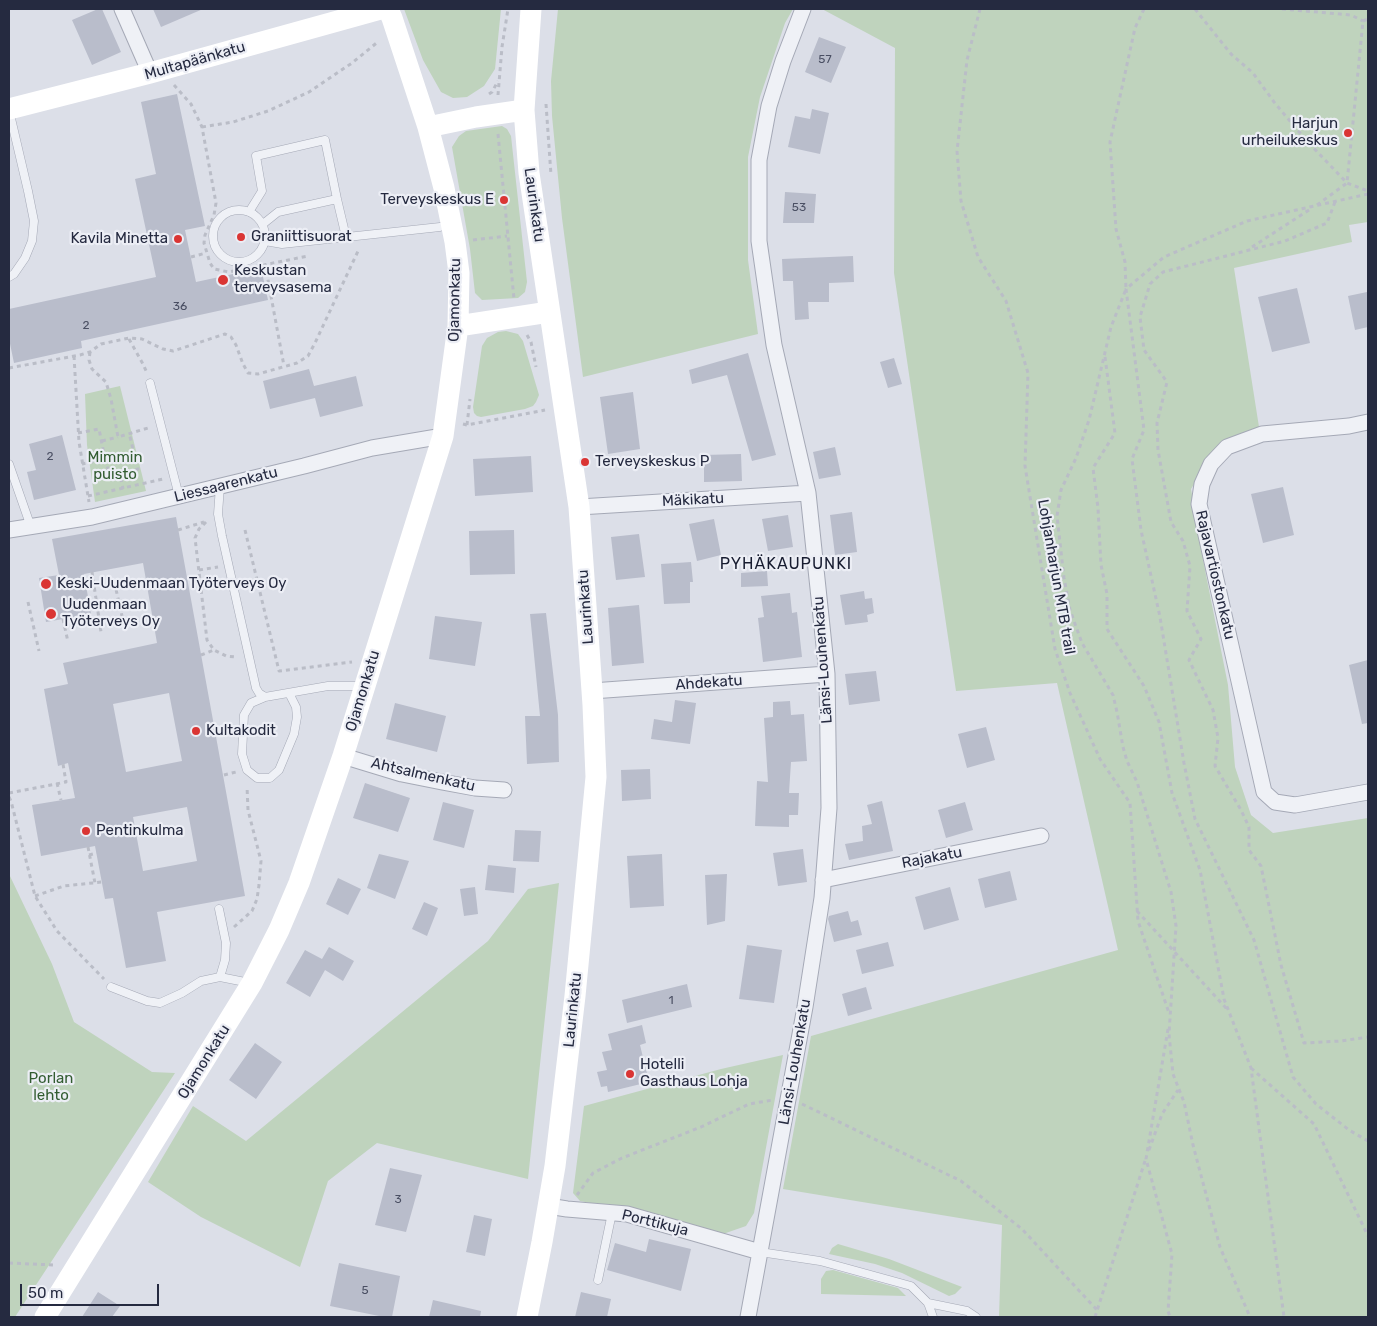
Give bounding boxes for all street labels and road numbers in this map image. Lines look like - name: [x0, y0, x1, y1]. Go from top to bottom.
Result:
- street label: Multapäänkatu: [143, 38, 247, 84]
- street label: Laurinkatu: [520, 167, 548, 243]
- street label: Ojamonkatu: [445, 258, 465, 342]
- street label: Liessaarenkatu: [172, 463, 280, 507]
- street label: Mäkikatu: [661, 489, 725, 511]
- street label: Lohjanharjun MTB trail: [1033, 498, 1079, 656]
- street label: Rajavartiostonkatu: [1191, 509, 1239, 641]
- street label: Laurinkatu: [574, 569, 598, 645]
- street label: Länsi-Louhenkatu: [810, 596, 836, 724]
- street label: Ojamonkatu: [342, 648, 384, 734]
- street label: Ahdekatu: [675, 672, 743, 694]
- street label: Ahtsalmenkatu: [369, 754, 477, 796]
- street label: Rajakatu: [900, 843, 964, 873]
- street label: Laurinkatu: [560, 972, 586, 1048]
- street label: Länsi-Louhenkatu: [775, 998, 815, 1126]
- street label: Ojamonkatu: [174, 1022, 234, 1102]
- street label: Porttikuja: [620, 1206, 690, 1240]

